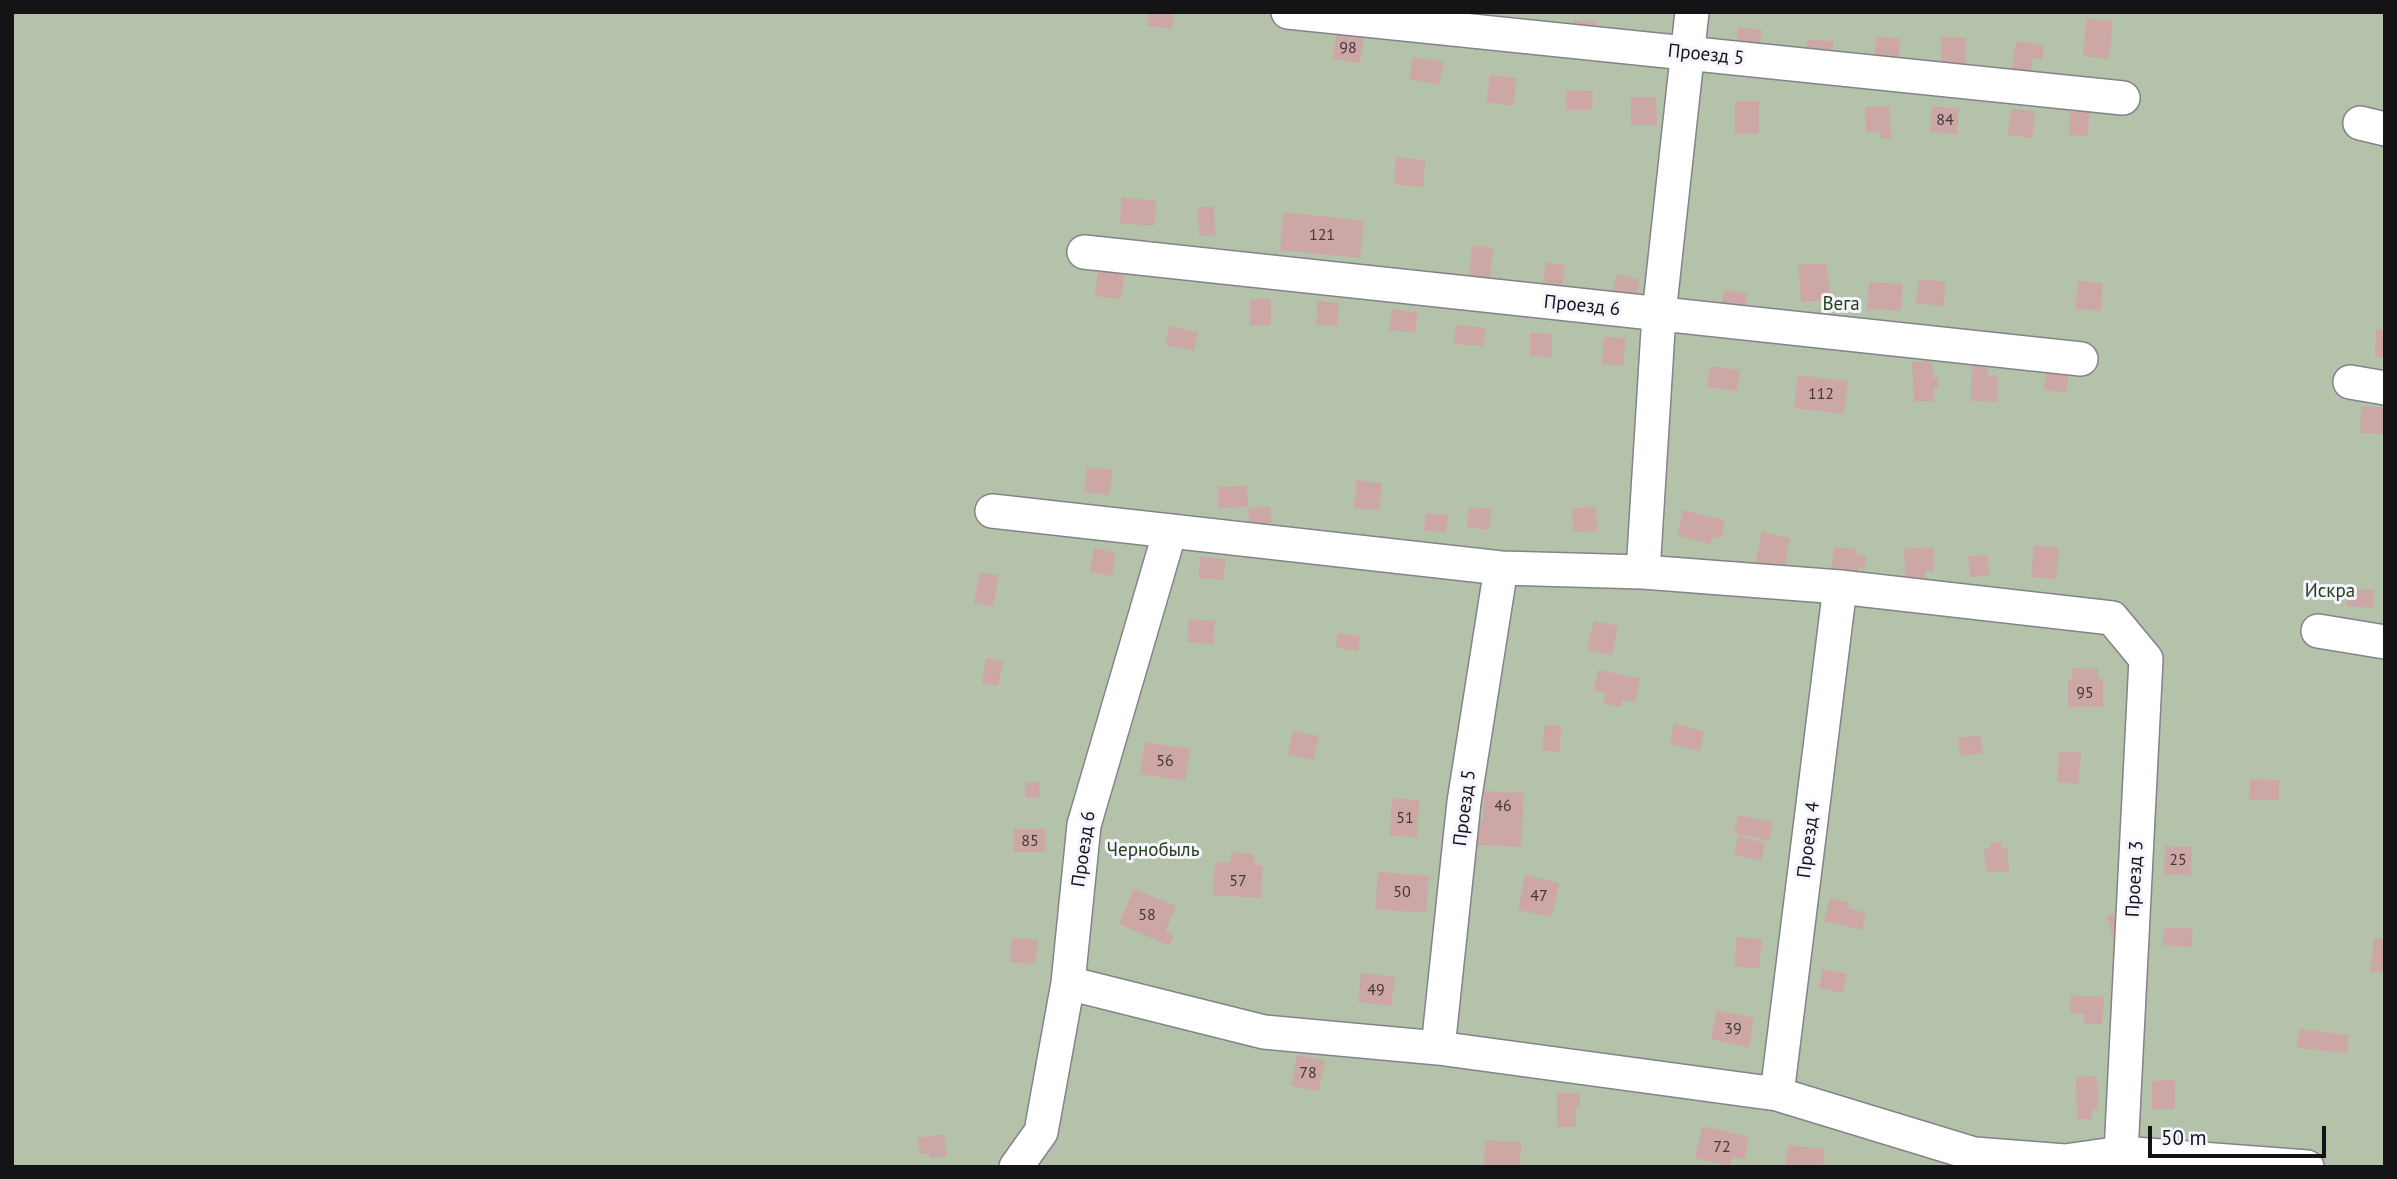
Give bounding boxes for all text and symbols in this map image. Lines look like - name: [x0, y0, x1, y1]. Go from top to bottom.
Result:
- house number: 98: [1339, 38, 1357, 58]
- street label: Проезд 5: [1667, 40, 1745, 70]
- house number: 84: [1936, 110, 1954, 130]
- house number: 121: [1309, 225, 1335, 245]
- street label: Проезд 6: [1543, 291, 1621, 321]
- park label: Вега: [1822, 294, 1860, 316]
- house number: 112: [1808, 384, 1834, 404]
- park label: Искра: [2305, 581, 2355, 603]
- house number: 95: [2076, 683, 2094, 703]
- house number: 56: [1156, 751, 1174, 771]
- street label: Проезд 5: [1449, 769, 1481, 847]
- house number: 46: [1494, 796, 1512, 816]
- street label: Проезд 4: [1793, 801, 1825, 879]
- house number: 51: [1396, 808, 1414, 828]
- street label: Проезд 6: [1067, 809, 1101, 889]
- house number: 85: [1021, 831, 1039, 851]
- park label: Чернобыль: [1107, 840, 1199, 862]
- street label: Проезд 3: [2122, 840, 2148, 918]
- house number: 25: [2169, 850, 2187, 870]
- house number: 57: [1229, 871, 1247, 891]
- house number: 50: [1393, 882, 1411, 902]
- house number: 47: [1530, 886, 1548, 906]
- house number: 58: [1138, 905, 1156, 925]
- house number: 49: [1367, 980, 1385, 1000]
- house number: 39: [1724, 1019, 1742, 1039]
- house number: 78: [1299, 1063, 1317, 1083]
- scale bar: [2152, 1112, 2330, 1156]
- text: 50 m: [2161, 1124, 2207, 1151]
- house number: 72: [1713, 1137, 1731, 1157]

